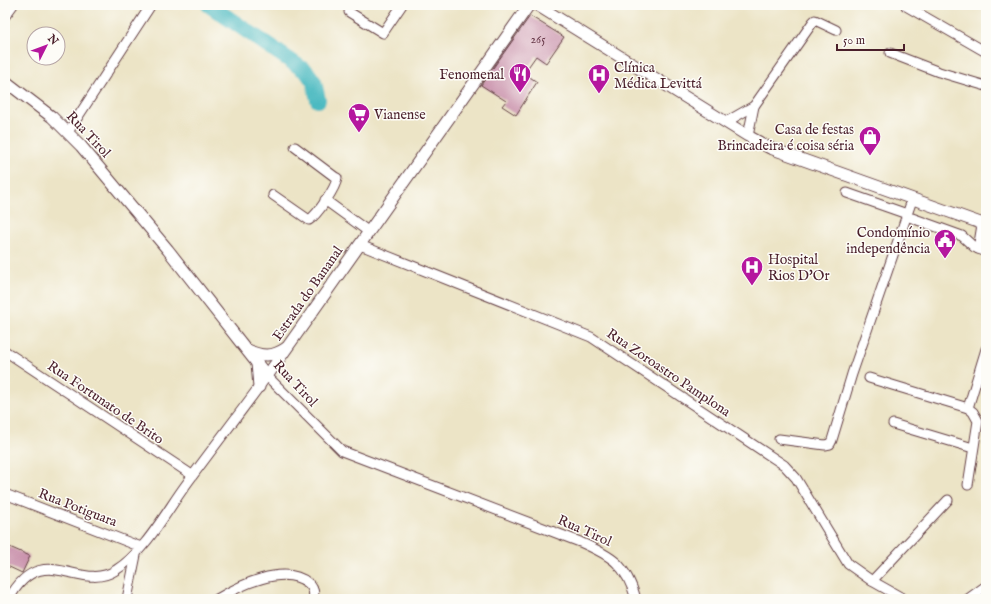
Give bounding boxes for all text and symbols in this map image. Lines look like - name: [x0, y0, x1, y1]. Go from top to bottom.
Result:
- north arrow: [26, 26, 66, 66]
- scale bar: [837, 26, 904, 52]
- text: N: [44, 31, 61, 49]
- house number: 265: [530, 32, 546, 47]
- text: 50 m: [843, 33, 865, 48]
- place label: Clínica Médica Levittá: [614, 59, 703, 93]
- restaurant icon: Fenomenal: [507, 61, 533, 94]
- hospital icon: Clínica Médica Levittá: [586, 62, 612, 95]
- place label: Fenomenal: [439, 66, 504, 84]
- supermarket icon: Vianense: [346, 101, 372, 134]
- place label: Vianense: [373, 106, 426, 124]
- street label: Rua Tirol: [62, 108, 115, 162]
- place label: Casa de festas Brincadeira é coisa séria: [717, 121, 855, 155]
- shop icon: Casa de festas Brincadeira é coisa séria: [857, 124, 883, 157]
- place label: Condomínio independência: [846, 224, 931, 258]
- public building icon: Condomínio independência: [932, 227, 958, 260]
- street label: Estrada do Bananal: [268, 243, 347, 344]
- place label: Hospital Rios D'Or: [768, 251, 830, 285]
- hospital icon: Hospital Rios D'Or: [739, 254, 765, 287]
- street label: Rua Zoroastro Pamplona: [603, 325, 735, 422]
- street label: Rua Fortunato de Brito: [44, 357, 167, 449]
- street label: Rua Tirol: [269, 357, 322, 411]
- street label: Rua Potiguara: [36, 485, 120, 532]
- street label: Rua Tirol: [555, 511, 615, 551]

